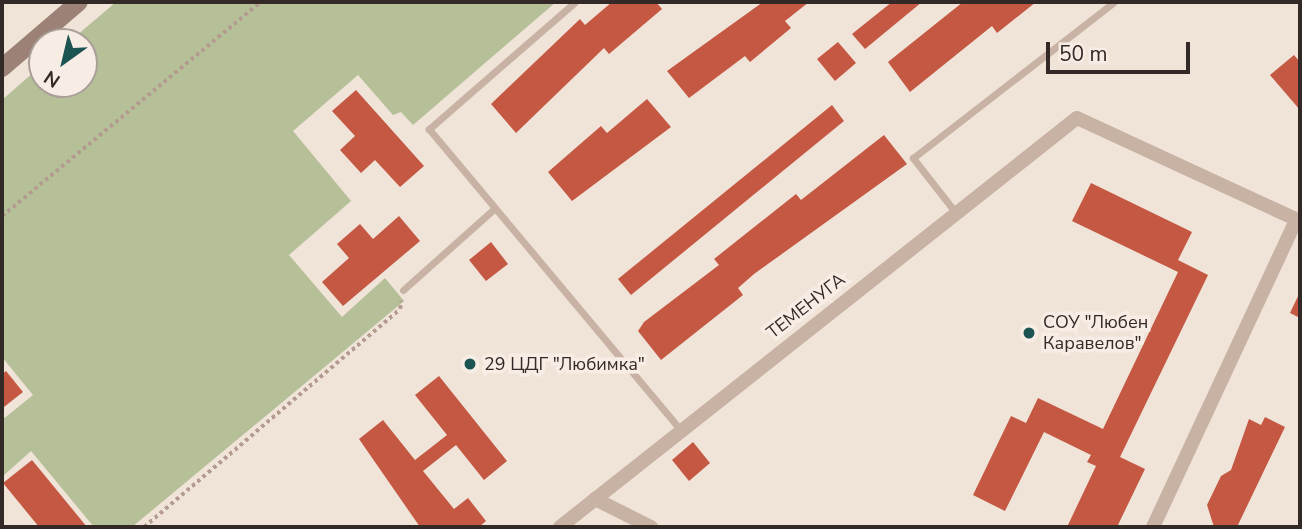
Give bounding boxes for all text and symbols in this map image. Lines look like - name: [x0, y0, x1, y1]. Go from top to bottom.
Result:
- north arrow: [28, 28, 98, 98]
- scale bar: [1050, 28, 1194, 72]
- text: 50 m: [1059, 40, 1108, 68]
- text: N: [39, 64, 66, 94]
- street label: ТЕМЕНУГА: [762, 269, 850, 343]
- place label: СОУ "Любен Каравелов": [1043, 312, 1148, 354]
- marker: СОУ "Любен Каравелов": [1021, 325, 1037, 341]
- place label: 29 ЦДГ "Любимка": [484, 353, 645, 375]
- marker: 29 ЦДГ "Любимка": [462, 356, 478, 372]

